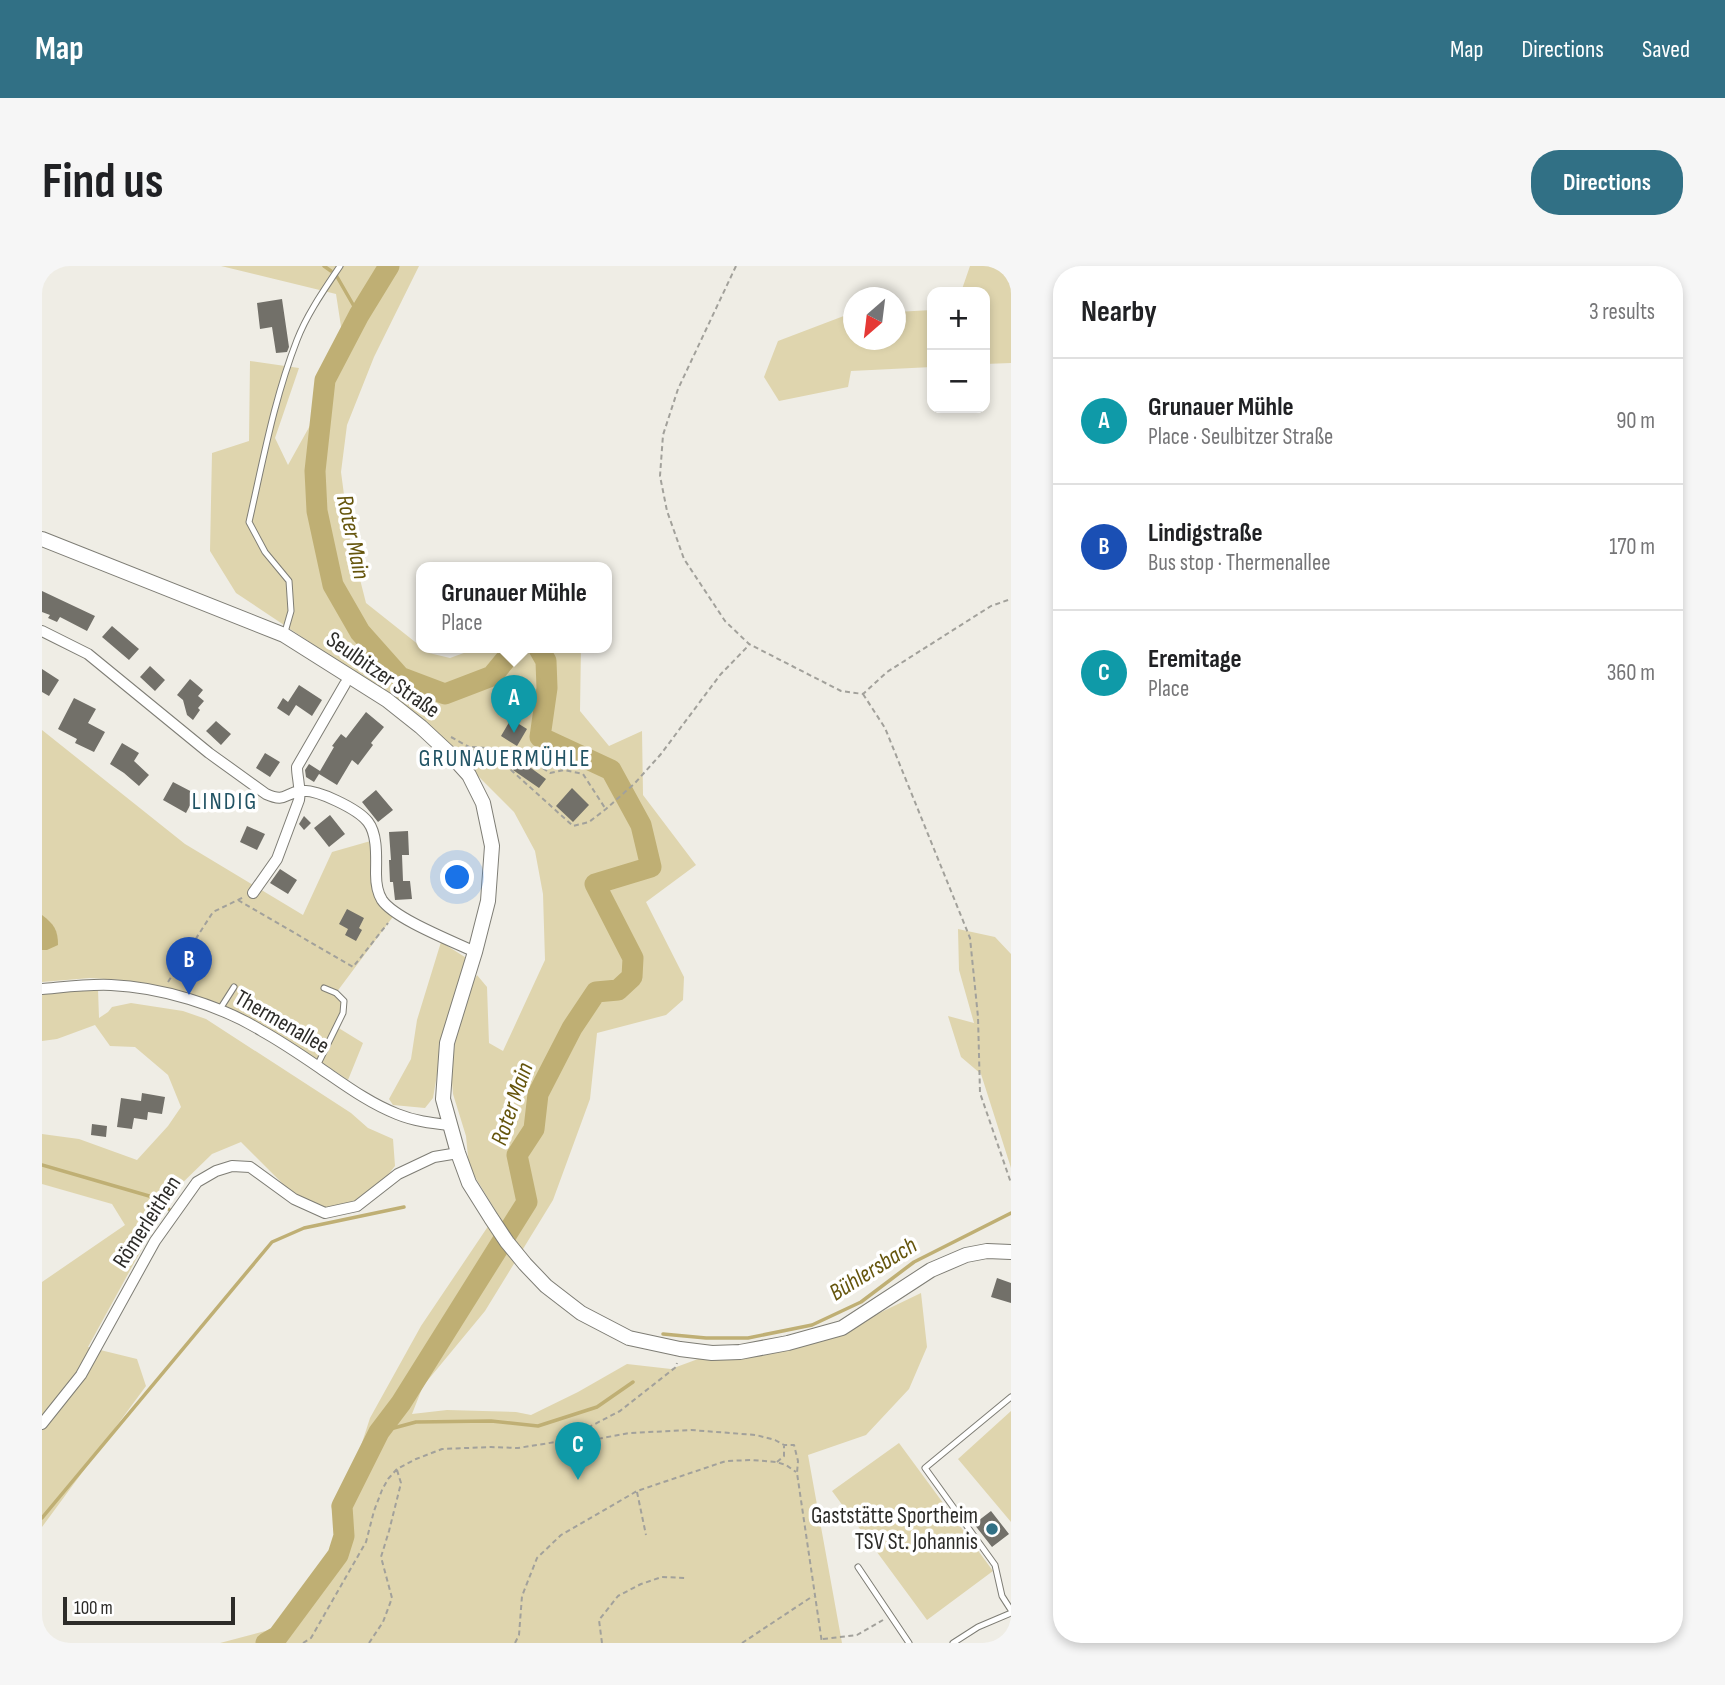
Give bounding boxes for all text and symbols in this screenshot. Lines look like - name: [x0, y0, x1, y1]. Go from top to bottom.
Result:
- text: Map: [35, 29, 84, 69]
- text: Map: [1450, 35, 1483, 64]
- text: Directions: [1521, 35, 1604, 64]
- text: Saved: [1642, 35, 1690, 64]
- button: Directions: [1531, 150, 1683, 215]
- text: Find us: [42, 153, 164, 212]
- north arrow: [843, 287, 906, 350]
- map controls: [927, 287, 990, 413]
- button: +: [927, 287, 990, 350]
- text: Nearby: [1081, 294, 1157, 330]
- text: 3 results: [1589, 298, 1655, 326]
- button: −: [927, 350, 990, 413]
- text: Grunauer Mühle: [1148, 392, 1294, 423]
- text: A: [1099, 407, 1109, 435]
- text: 90 m: [1616, 407, 1655, 435]
- text: Place · Seulbitzer Straße: [1148, 423, 1333, 451]
- water label: Roter Main: [330, 492, 376, 582]
- text: Lindigstraße: [1148, 518, 1263, 549]
- text: B: [1099, 533, 1109, 561]
- text: 170 m: [1609, 533, 1655, 561]
- text: Bus stop · Thermenallee: [1148, 549, 1330, 577]
- popup: [416, 562, 612, 653]
- text: Grunauer Mühle: [441, 578, 587, 609]
- text: Place: [441, 609, 482, 637]
- street label: Seulbitzer Straße: [321, 626, 445, 724]
- text: Eremitage: [1148, 644, 1242, 675]
- text: C: [1098, 659, 1110, 687]
- text: 360 m: [1607, 659, 1655, 687]
- pin: A: [491, 675, 537, 733]
- text: Place: [1148, 675, 1189, 703]
- district label: GRUNAUERMÜHLE: [418, 744, 592, 773]
- district label: LINDIG: [192, 787, 258, 816]
- your location: [440, 860, 474, 894]
- pin: B: [166, 937, 212, 995]
- street label: Thermenallee: [230, 984, 334, 1060]
- water label: Roter Main: [484, 1059, 540, 1149]
- street label: Römerleithen: [107, 1171, 187, 1273]
- water label: Bühlersbach: [824, 1231, 922, 1307]
- pin: C: [555, 1422, 601, 1480]
- place label: Gaststätte Sportheim TSV St. Johannis: [811, 1502, 978, 1556]
- marker: Gaststätte Sportheim TSV St. Johannis: [984, 1521, 1000, 1537]
- scale bar: [63, 1594, 234, 1626]
- text: 100 m: [74, 1597, 113, 1620]

